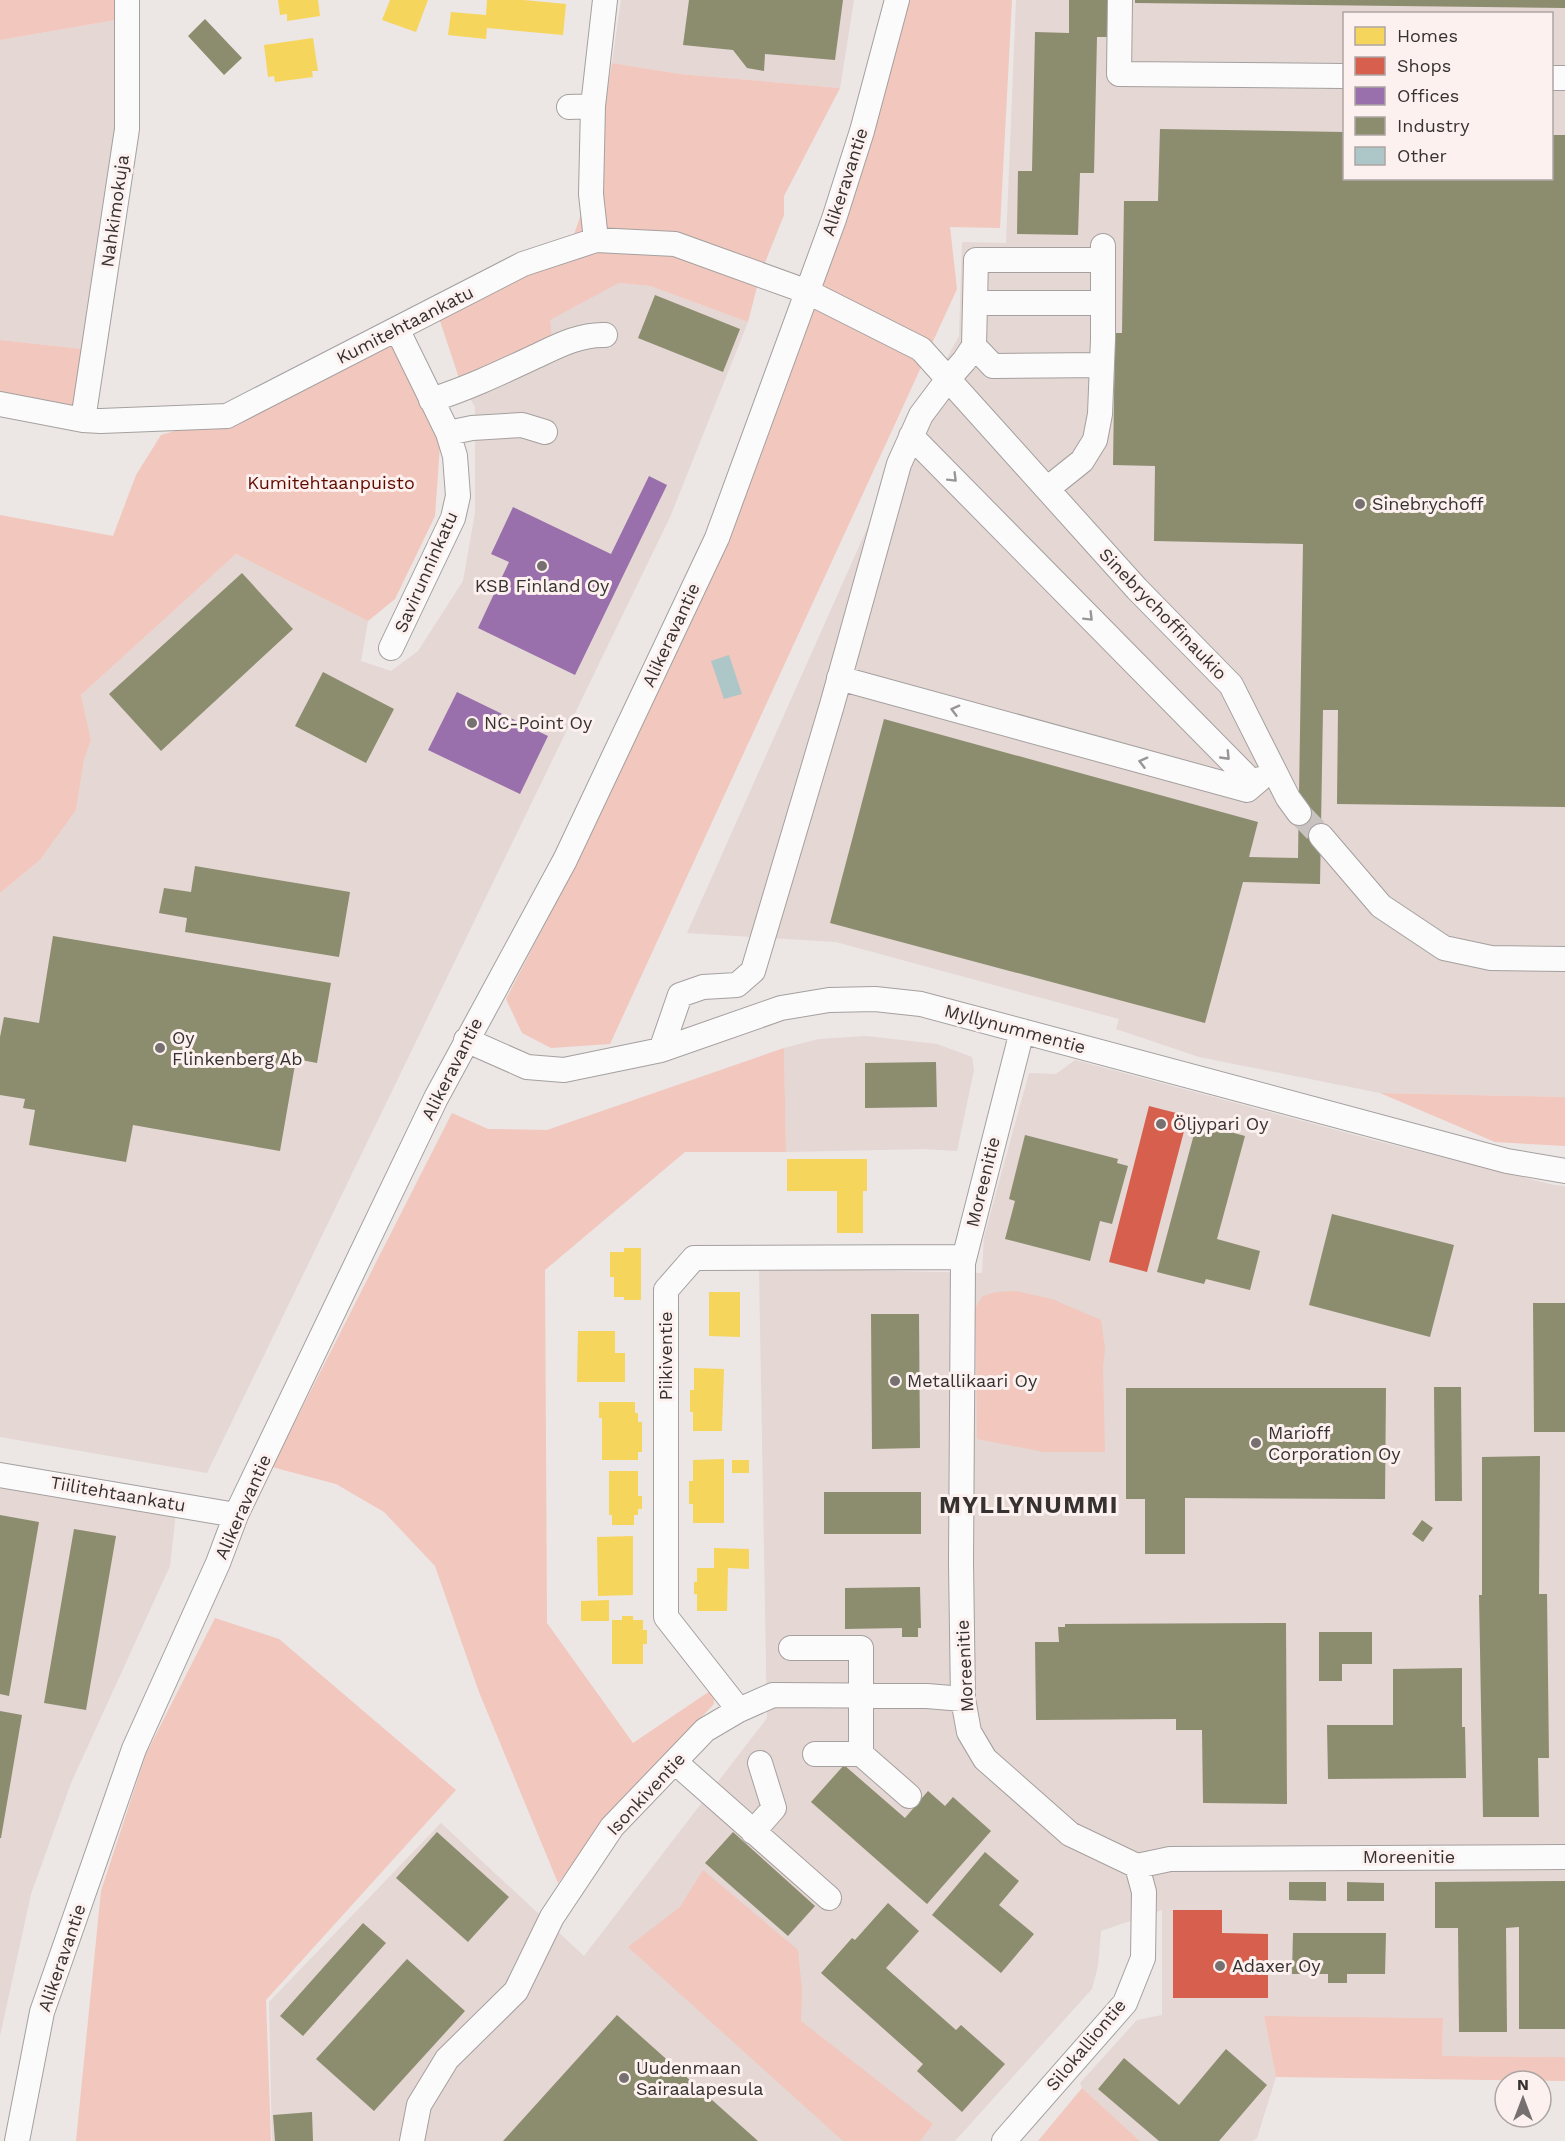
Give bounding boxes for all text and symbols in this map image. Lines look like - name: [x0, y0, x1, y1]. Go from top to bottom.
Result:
- legend: [1343, 12, 1553, 180]
- text: Homes: [1397, 25, 1458, 46]
- text: Shops: [1397, 55, 1451, 76]
- text: Offices: [1397, 85, 1459, 106]
- text: Industry: [1397, 115, 1470, 136]
- street label: Alikeravantie: [817, 125, 872, 239]
- text: Other: [1397, 145, 1447, 166]
- street label: Nahkimokuja: [96, 153, 133, 269]
- street label: Kumitehtaankatu: [333, 281, 477, 368]
- one-way arrow: [945, 471, 956, 482]
- park label: Kumitehtaanpuisto: [247, 472, 415, 493]
- place label: Sinebrychoff: [1372, 493, 1484, 514]
- marker: Sinebrychoff: [1353, 497, 1367, 511]
- street label: Savirunninkatu: [389, 508, 462, 636]
- street label: Sinebrychoffinaukio: [1095, 544, 1232, 684]
- marker: KSB Finland Oy: [535, 559, 549, 573]
- place label: KSB Finland Oy: [475, 575, 610, 596]
- street label: Alikeravantie: [637, 579, 704, 690]
- one-way arrow: [1082, 609, 1093, 620]
- one-way arrow: [950, 705, 961, 717]
- place label: NC-Point Oy: [484, 712, 593, 733]
- marker: NC-Point Oy: [465, 716, 479, 730]
- one-way arrow: [1219, 748, 1230, 759]
- one-way arrow: [1138, 756, 1148, 769]
- street label: Myllynummentie: [942, 1000, 1088, 1057]
- street label: Alikeravantie: [417, 1014, 486, 1124]
- place label: Oy Flinkenberg Ab: [172, 1027, 303, 1069]
- marker: Oy Flinkenberg Ab: [153, 1041, 167, 1055]
- place label: Öljypari Oy: [1173, 1113, 1269, 1134]
- marker: Öljypari Oy: [1154, 1117, 1168, 1131]
- street label: Moreenitie: [961, 1134, 1004, 1229]
- street label: Piikiventie: [655, 1311, 676, 1401]
- place label: Metallikaari Oy: [907, 1370, 1038, 1391]
- marker: Metallikaari Oy: [888, 1374, 902, 1388]
- place label: Marioff Corporation Oy: [1268, 1422, 1401, 1464]
- marker: Marioff Corporation Oy: [1249, 1436, 1263, 1450]
- street label: Alikeravantie: [210, 1451, 275, 1562]
- street label: Tiilitehtaankatu: [49, 1471, 187, 1516]
- district label: MYLLYNUMMI: [939, 1491, 1119, 1519]
- street label: Moreenitie: [952, 1619, 977, 1713]
- street label: Isonkiventie: [602, 1748, 689, 1839]
- street label: Moreenitie: [1363, 1846, 1455, 1867]
- street label: Alikeravantie: [33, 1901, 90, 2014]
- place label: Adaxer Oy: [1232, 1955, 1321, 1976]
- marker: Adaxer Oy: [1213, 1959, 1227, 1973]
- street label: Silokalliontie: [1041, 1995, 1130, 2095]
- place label: Uudenmaan Sairaalapesula: [636, 2057, 763, 2099]
- north arrow: [1493, 2069, 1553, 2129]
- marker: Uudenmaan Sairaalapesula: [617, 2071, 631, 2085]
- text: N: [1517, 2075, 1529, 2094]

